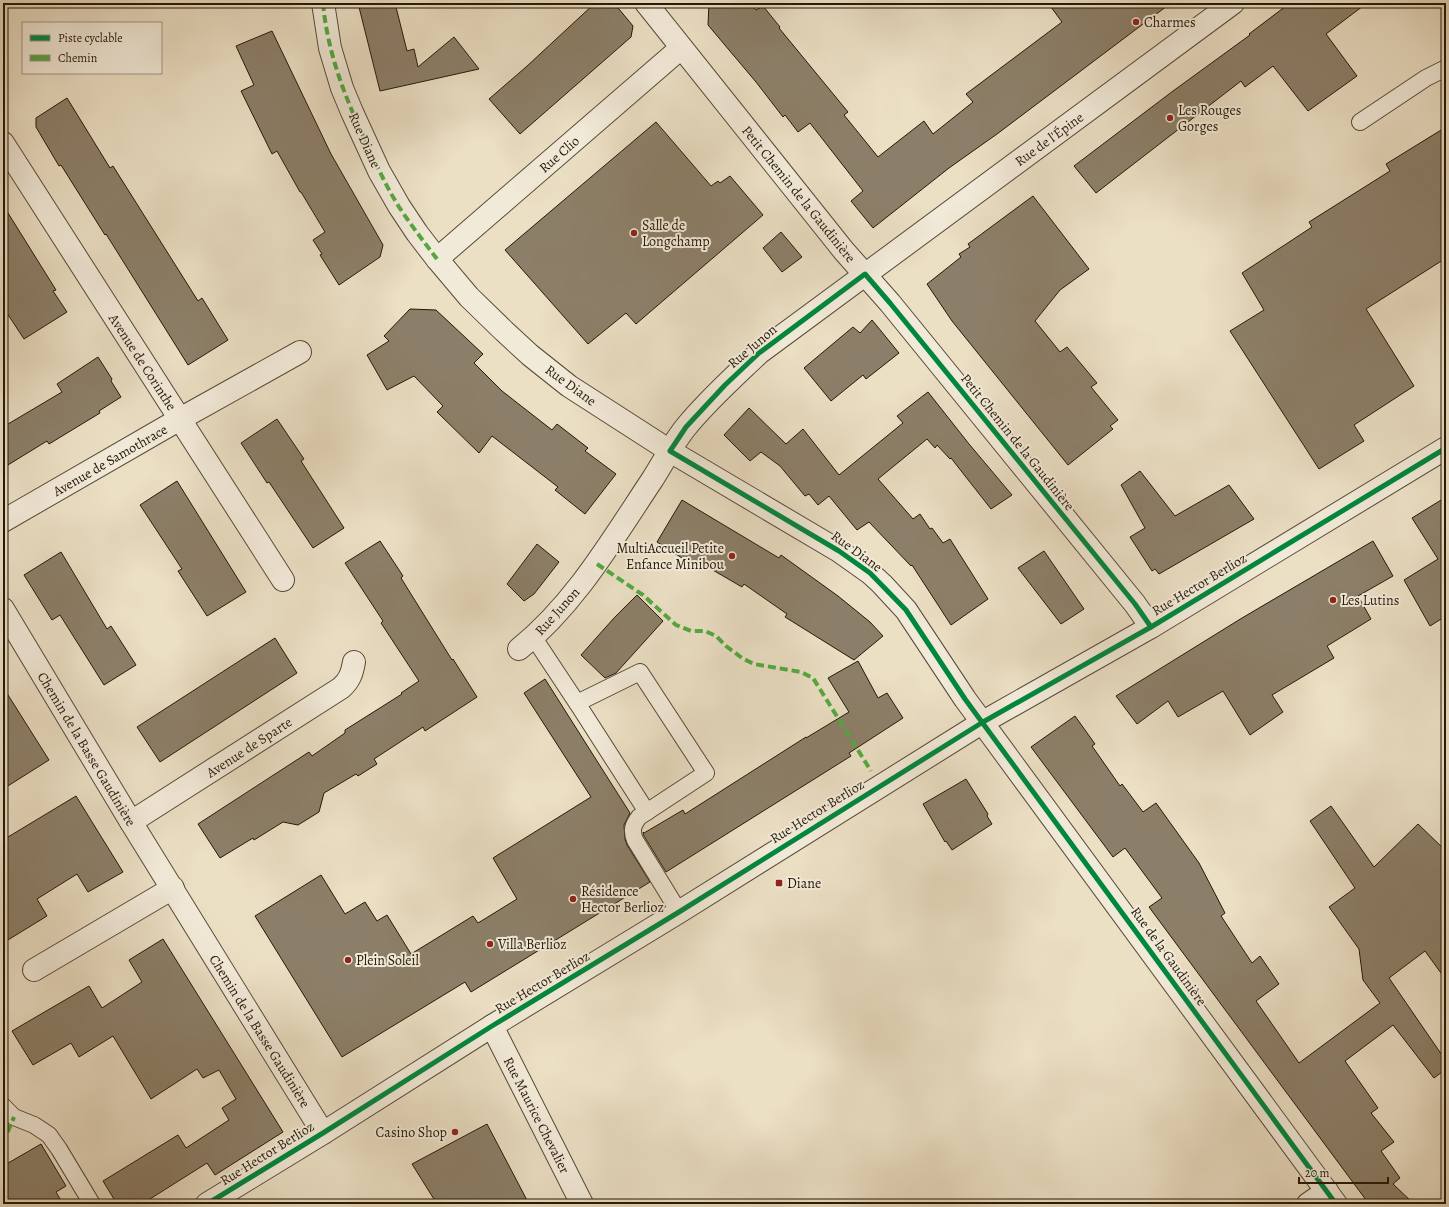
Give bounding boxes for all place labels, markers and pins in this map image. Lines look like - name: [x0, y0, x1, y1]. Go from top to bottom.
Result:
- place label: Charmes: [1144, 13, 1196, 32]
- marker: Charmes: [1131, 17, 1141, 27]
- place label: Les Rouges Gorges: [1178, 101, 1241, 136]
- marker: Les Rouges Gorges: [1165, 113, 1175, 123]
- place label: Salle de Longchamp: [642, 216, 710, 251]
- marker: Salle de Longchamp: [629, 228, 639, 238]
- place label: MultiAccueil Petite Enfance Minibou: [616, 539, 724, 574]
- marker: MultiAccueil Petite Enfance Minibou: [727, 551, 737, 561]
- place label: Les Lutins: [1341, 591, 1399, 610]
- marker: Les Lutins: [1328, 595, 1338, 605]
- place label: Diane: [787, 874, 821, 893]
- marker: Diane: [774, 878, 784, 888]
- place label: Résidence Hector Berlioz: [581, 882, 664, 917]
- marker: Résidence Hector Berlioz: [568, 894, 578, 904]
- place label: Villa Berlioz: [497, 935, 567, 954]
- marker: Villa Berlioz: [485, 939, 495, 949]
- place label: Plein Soleil: [356, 951, 420, 970]
- marker: Plein Soleil: [343, 955, 353, 965]
- place label: Casino Shop: [376, 1123, 447, 1142]
- marker: Casino Shop: [450, 1127, 460, 1137]

